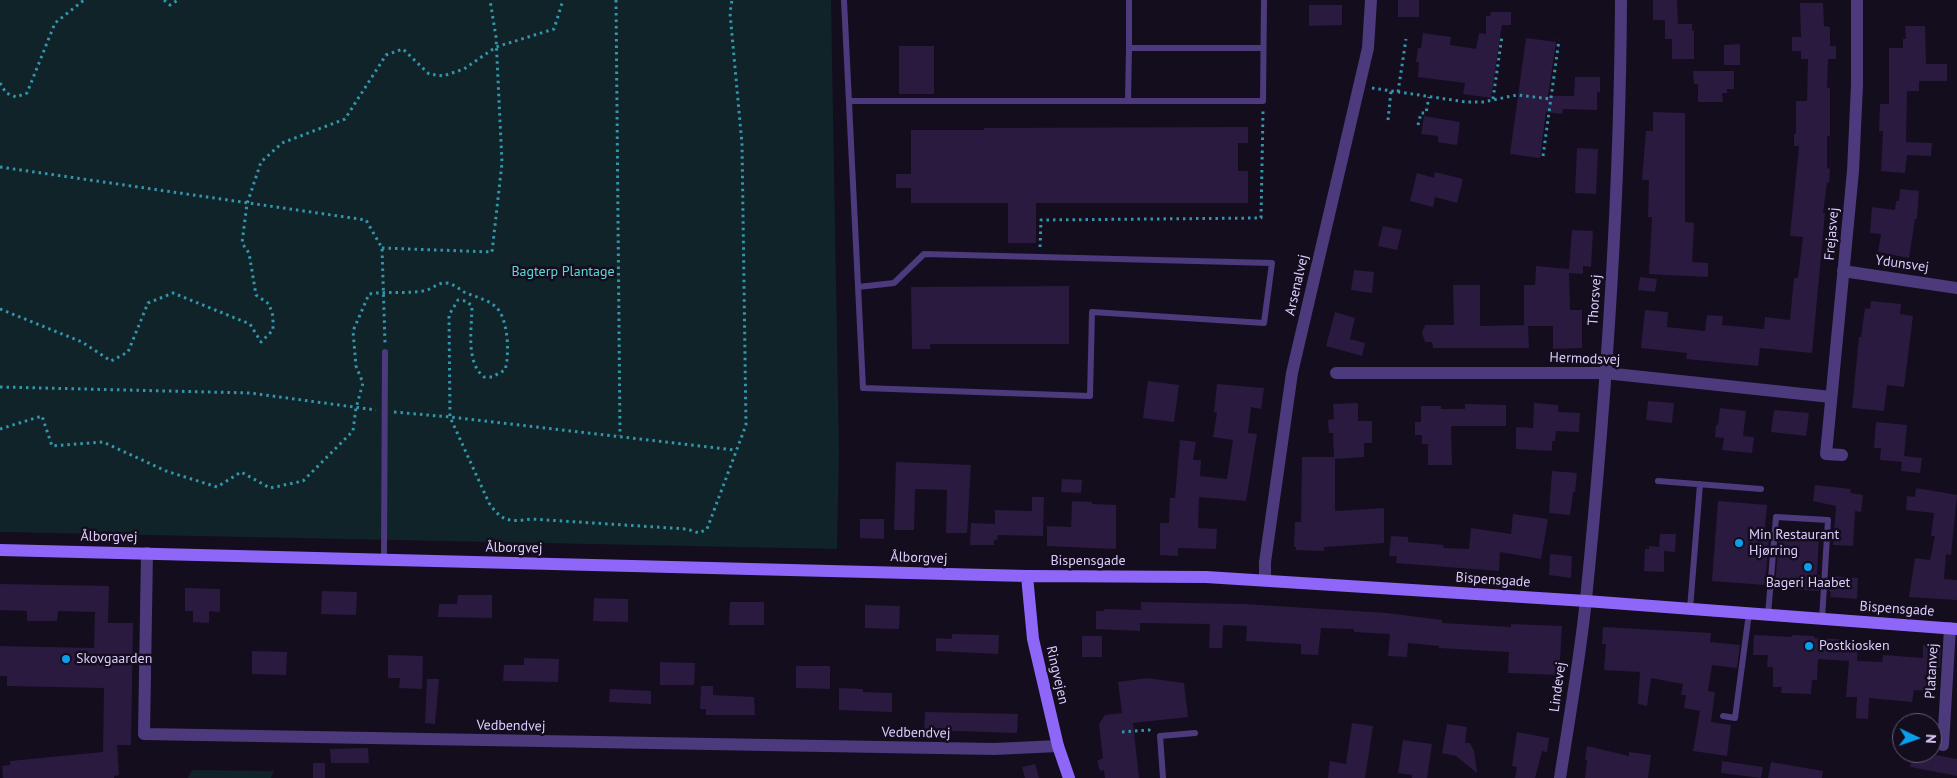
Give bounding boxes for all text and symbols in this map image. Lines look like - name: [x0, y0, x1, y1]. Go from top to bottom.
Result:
- street label: Frejasvej: [1821, 207, 1843, 261]
- street label: Ydunsvej: [1874, 252, 1930, 276]
- street label: Arsenalvej: [1282, 253, 1312, 317]
- park label: Bagterp Plantage: [511, 264, 615, 280]
- street label: Thorsvej: [1585, 274, 1605, 326]
- street label: Hermodsvej: [1549, 349, 1621, 369]
- place label: Min Restaurant Hjørring: [1749, 527, 1839, 560]
- street label: Ålborgvej: [80, 528, 138, 546]
- marker: Min Restaurant Hjørring: [1733, 537, 1745, 549]
- street label: Ålborgvej: [485, 539, 543, 557]
- street label: Ålborgvej: [890, 549, 948, 567]
- street label: Bispensgade: [1050, 553, 1126, 569]
- marker: Bageri Haabet: [1802, 561, 1814, 573]
- street label: Bispensgade: [1455, 569, 1531, 591]
- place label: Bageri Haabet: [1766, 575, 1850, 591]
- street label: Bispensgade: [1859, 598, 1935, 620]
- place label: Postkiosken: [1819, 638, 1890, 654]
- marker: Postkiosken: [1803, 640, 1815, 652]
- street label: Platanvej: [1922, 643, 1942, 699]
- street label: Ringvejen: [1042, 644, 1072, 706]
- place label: Skovgaarden: [76, 651, 152, 667]
- marker: Skovgaarden: [60, 653, 72, 665]
- street label: Lindevej: [1546, 661, 1570, 713]
- north arrow: [1892, 713, 1942, 763]
- street label: Vedbendvej: [476, 717, 546, 735]
- street label: Vedbendvej: [881, 724, 951, 742]
- text: N: [1922, 734, 1940, 744]

